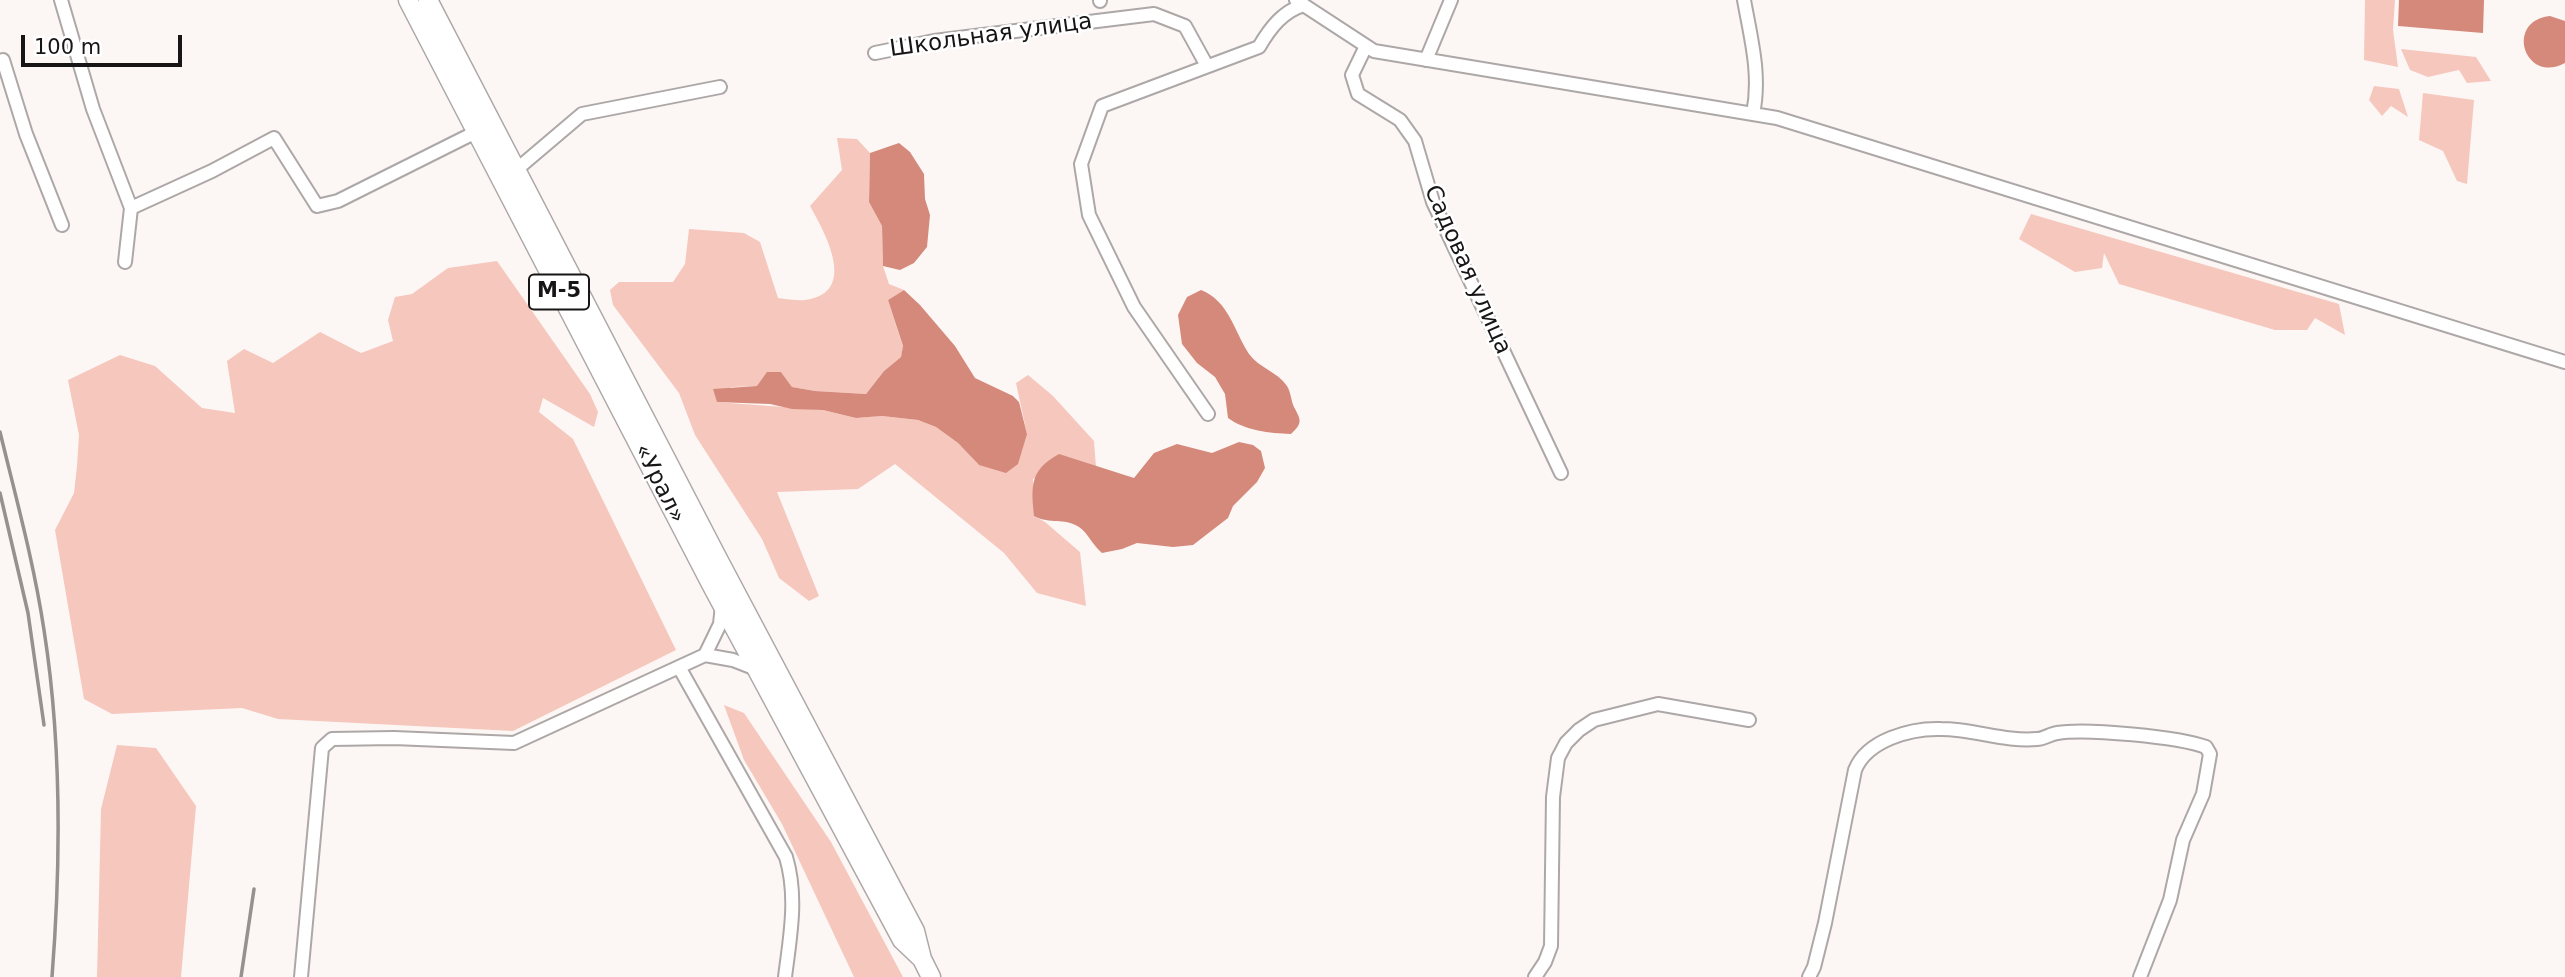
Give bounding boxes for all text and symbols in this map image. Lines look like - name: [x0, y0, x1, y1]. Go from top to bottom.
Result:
- street label: Школьная улица: [888, 8, 1094, 64]
- scale bar: [24, 21, 186, 65]
- text: 100 m: [34, 35, 101, 59]
- street label: Садовая улица: [1417, 181, 1517, 359]
- road number: М-5: [529, 274, 589, 310]
- street label: «Урал»: [627, 440, 691, 528]

